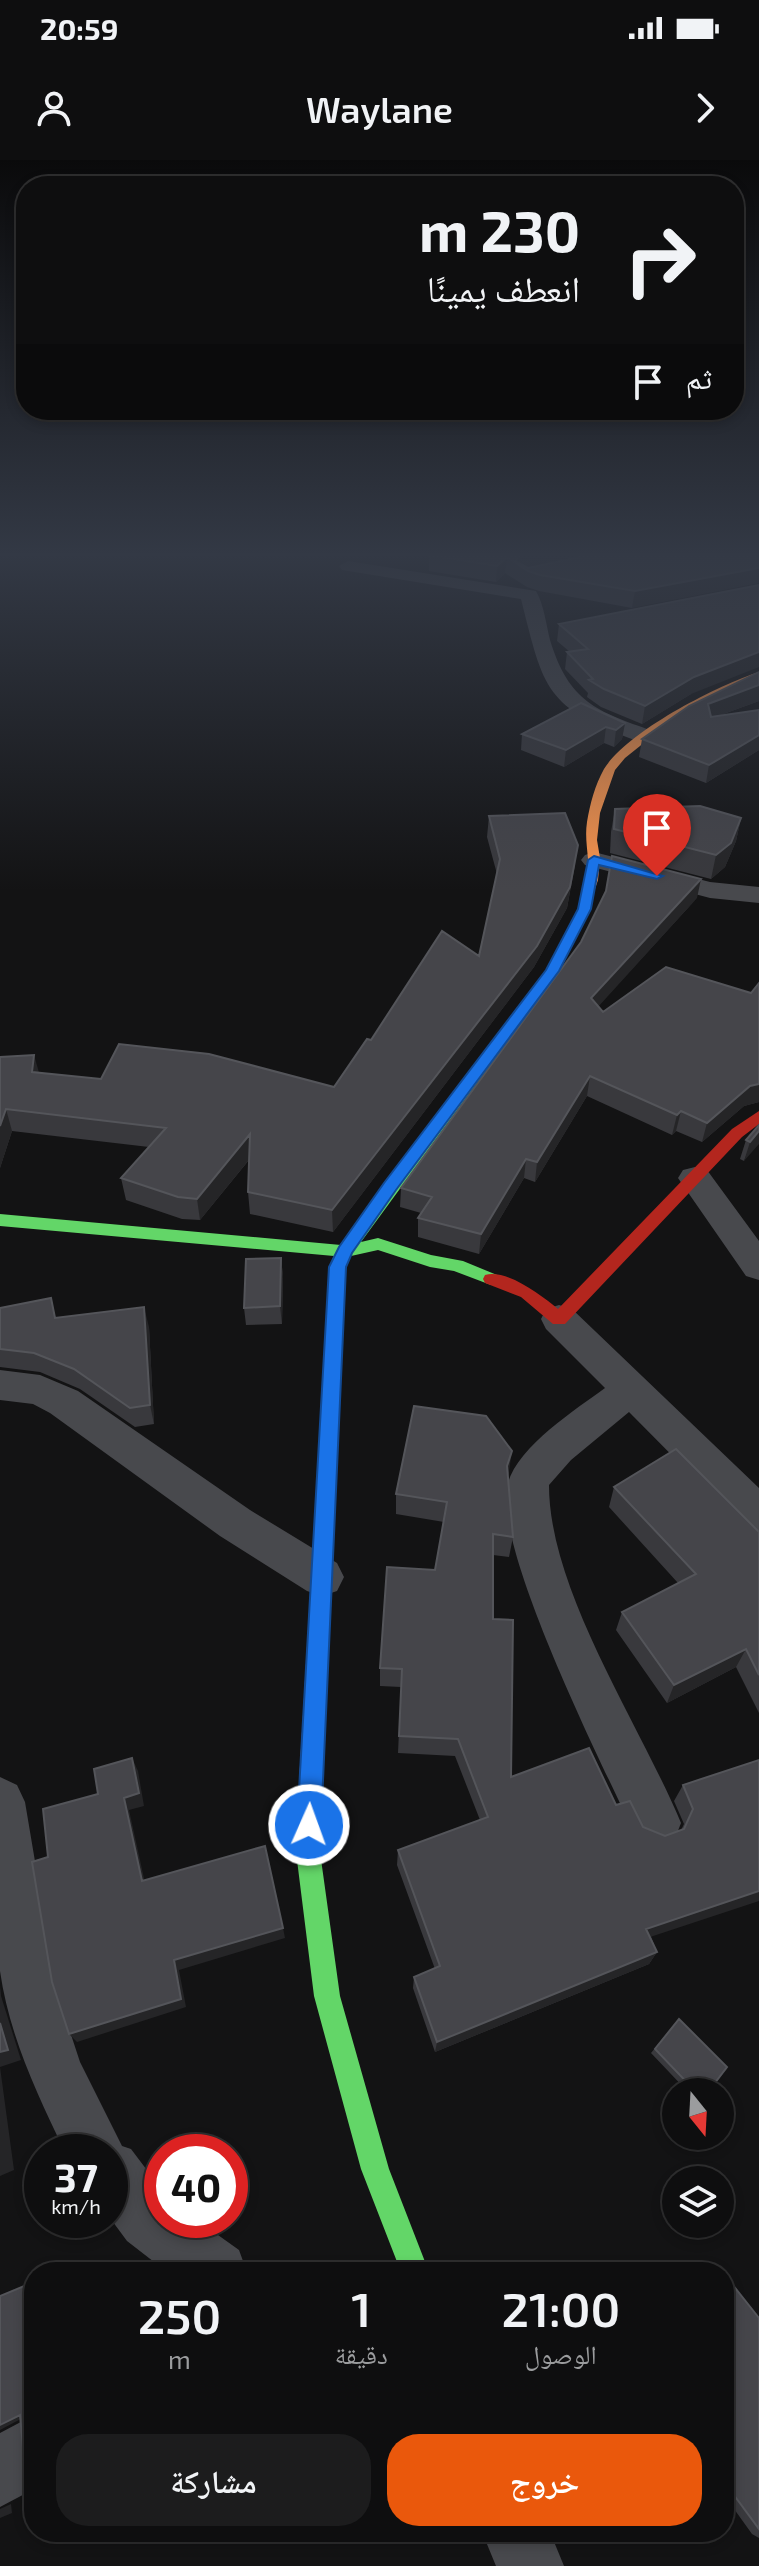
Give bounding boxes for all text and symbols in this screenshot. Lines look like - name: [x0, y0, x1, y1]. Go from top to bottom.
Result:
- text: 20:59: [40, 10, 118, 46]
- icon: person: [32, 86, 76, 130]
- icon: forward: [683, 86, 727, 130]
- text: Waylane: [306, 87, 453, 130]
- text: 230 m: [419, 196, 580, 263]
- icon: right: [608, 208, 712, 312]
- text: انعطف يمينًا: [427, 266, 580, 309]
- text: ثم: [686, 359, 712, 395]
- icon: arrive: [626, 360, 670, 404]
- pin: [623, 794, 691, 876]
- icon: arrive: [635, 806, 679, 850]
- position arrow: [267, 1783, 351, 1867]
- north arrow: [662, 2078, 734, 2150]
- map controls: [662, 2078, 734, 2238]
- speed limit sign: 40: [144, 2134, 248, 2238]
- text: 37: [54, 2152, 98, 2200]
- button: layers: [662, 2166, 734, 2238]
- text: km/h: [51, 2194, 101, 2218]
- text: 1: [351, 2279, 371, 2337]
- text: 21:00: [501, 2279, 620, 2337]
- text: 250: [138, 2286, 221, 2344]
- text: دقيقة: [335, 2338, 388, 2369]
- text: الوصول: [525, 2338, 597, 2369]
- text: m: [168, 2343, 191, 2374]
- button: مشاركة: [56, 2434, 371, 2526]
- button: خروج: [387, 2434, 702, 2526]

